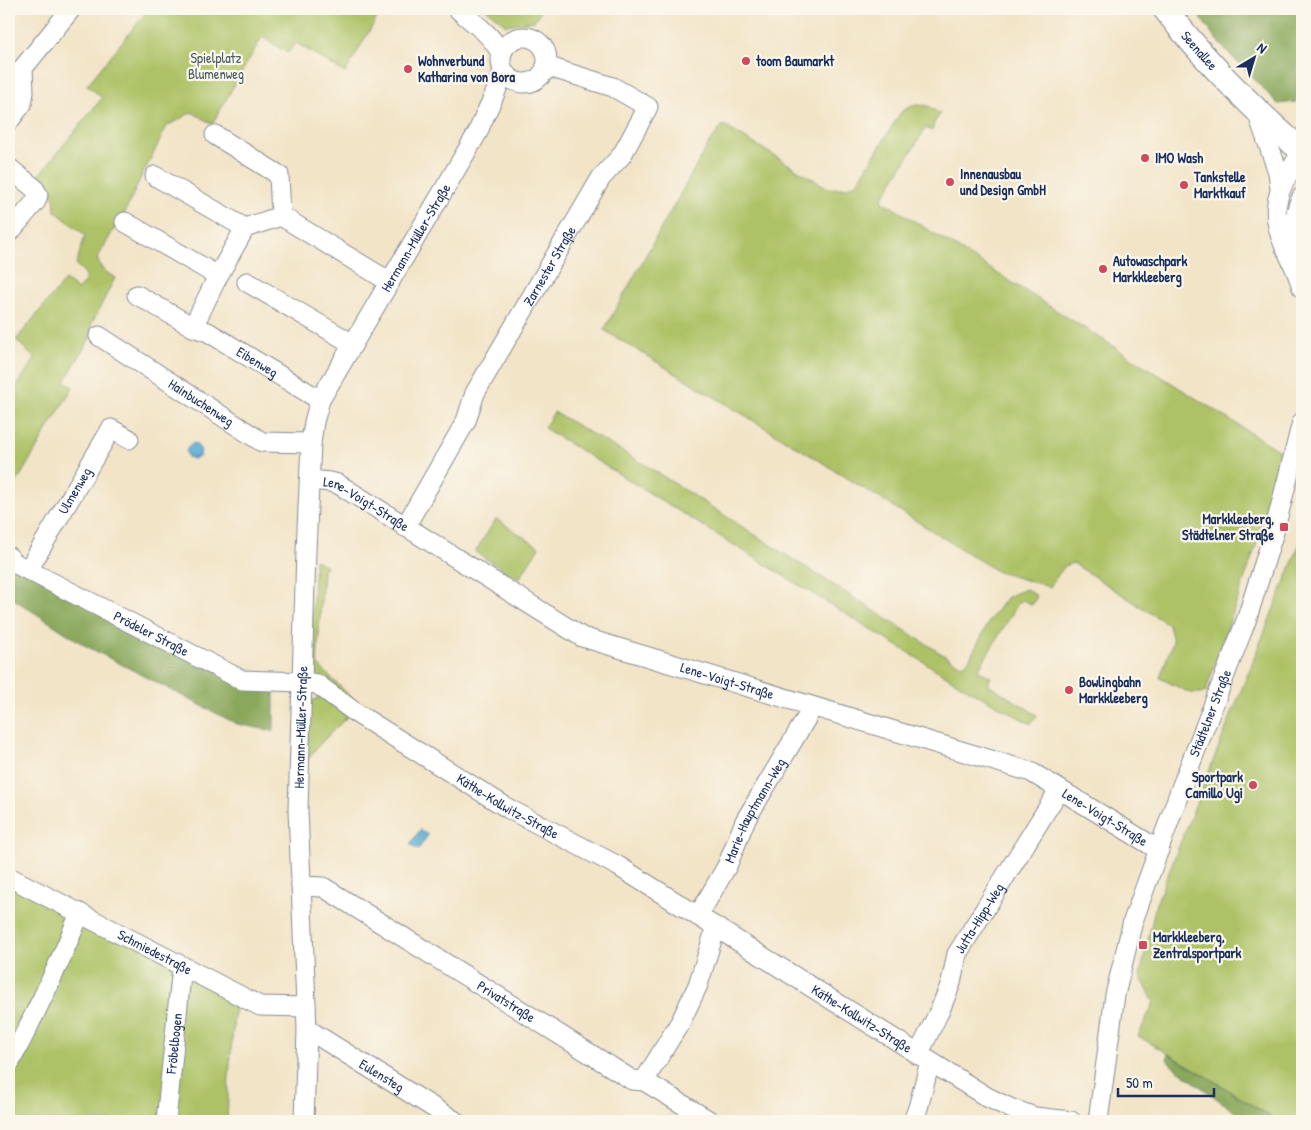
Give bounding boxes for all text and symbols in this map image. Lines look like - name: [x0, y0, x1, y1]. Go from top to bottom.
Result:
- street label: Seenallee: [1177, 27, 1223, 74]
- north arrow: [1228, 32, 1278, 82]
- text: N: [1254, 38, 1272, 57]
- park label: Spielplatz Blumenweg: [188, 48, 244, 84]
- place label: Wohnverbund Katharina von Bora: [418, 51, 515, 86]
- place label: toom Baumarkt: [755, 51, 835, 70]
- marker: toom Baumarkt: [740, 55, 752, 67]
- marker: Wohnverbund Katharina von Bora: [402, 63, 414, 75]
- place label: IMO Wash: [1155, 148, 1203, 167]
- marker: IMO Wash: [1139, 152, 1151, 164]
- place label: Innenausbau und Design GmbH: [960, 164, 1046, 201]
- place label: Tankstelle Marktkauf: [1193, 167, 1247, 202]
- marker: Innenausbau und Design GmbH: [944, 176, 956, 188]
- street label: Hermann-Müller-Straße: [376, 179, 455, 295]
- marker: Tankstelle Marktkauf: [1178, 179, 1190, 191]
- street label: Zarnester Straße: [518, 222, 580, 309]
- place label: Autowaschpark Markkleeberg: [1113, 251, 1187, 288]
- marker: Autowaschpark Markkleeberg: [1097, 263, 1109, 275]
- street label: Eibenweg: [233, 342, 282, 382]
- street label: Hainbuchenweg: [165, 374, 238, 431]
- street label: Ulmenweg: [53, 464, 96, 517]
- street label: Lene-Voigt-Straße: [323, 471, 413, 535]
- place label: Markkleeberg, Städtelner Straße: [1182, 509, 1274, 546]
- marker: Markkleeberg, Städtelner Straße: [1278, 521, 1290, 533]
- street label: Prödeler Straße: [111, 606, 193, 660]
- street label: Lene-Voigt-Straße: [678, 657, 777, 703]
- street label: Hermann-Müller-Straße: [289, 665, 312, 789]
- street label: Städtelner Straße: [1184, 666, 1235, 759]
- place label: Bowlingbahn Markkleeberg: [1079, 672, 1148, 709]
- marker: Bowlingbahn Markkleeberg: [1063, 684, 1075, 696]
- street label: Marie-Hauptmann-Weg: [719, 754, 790, 865]
- place label: Sportpark Camillo Ugi: [1185, 767, 1243, 804]
- street label: Käthe-Kollwitz-Straße: [453, 769, 563, 843]
- marker: Sportpark Camillo Ugi: [1247, 779, 1259, 791]
- street label: Lene-Voigt-Straße: [1059, 783, 1152, 850]
- street label: Jutta-Hipp-Weg: [950, 879, 1009, 957]
- street label: Schmiedestraße: [115, 925, 196, 979]
- place label: Markkleeberg, Zentralsportpark: [1153, 927, 1242, 964]
- marker: Markkleeberg, Zentralsportpark: [1137, 939, 1149, 951]
- street label: Privatstraße: [474, 976, 540, 1027]
- street label: Käthe-Kollwitz-Straße: [808, 980, 916, 1057]
- street label: Fröbelbogen: [161, 1012, 186, 1076]
- street label: Eulensteg: [356, 1054, 408, 1097]
- scale bar: [1118, 1065, 1215, 1097]
- text: 50 m: [1126, 1072, 1153, 1093]

